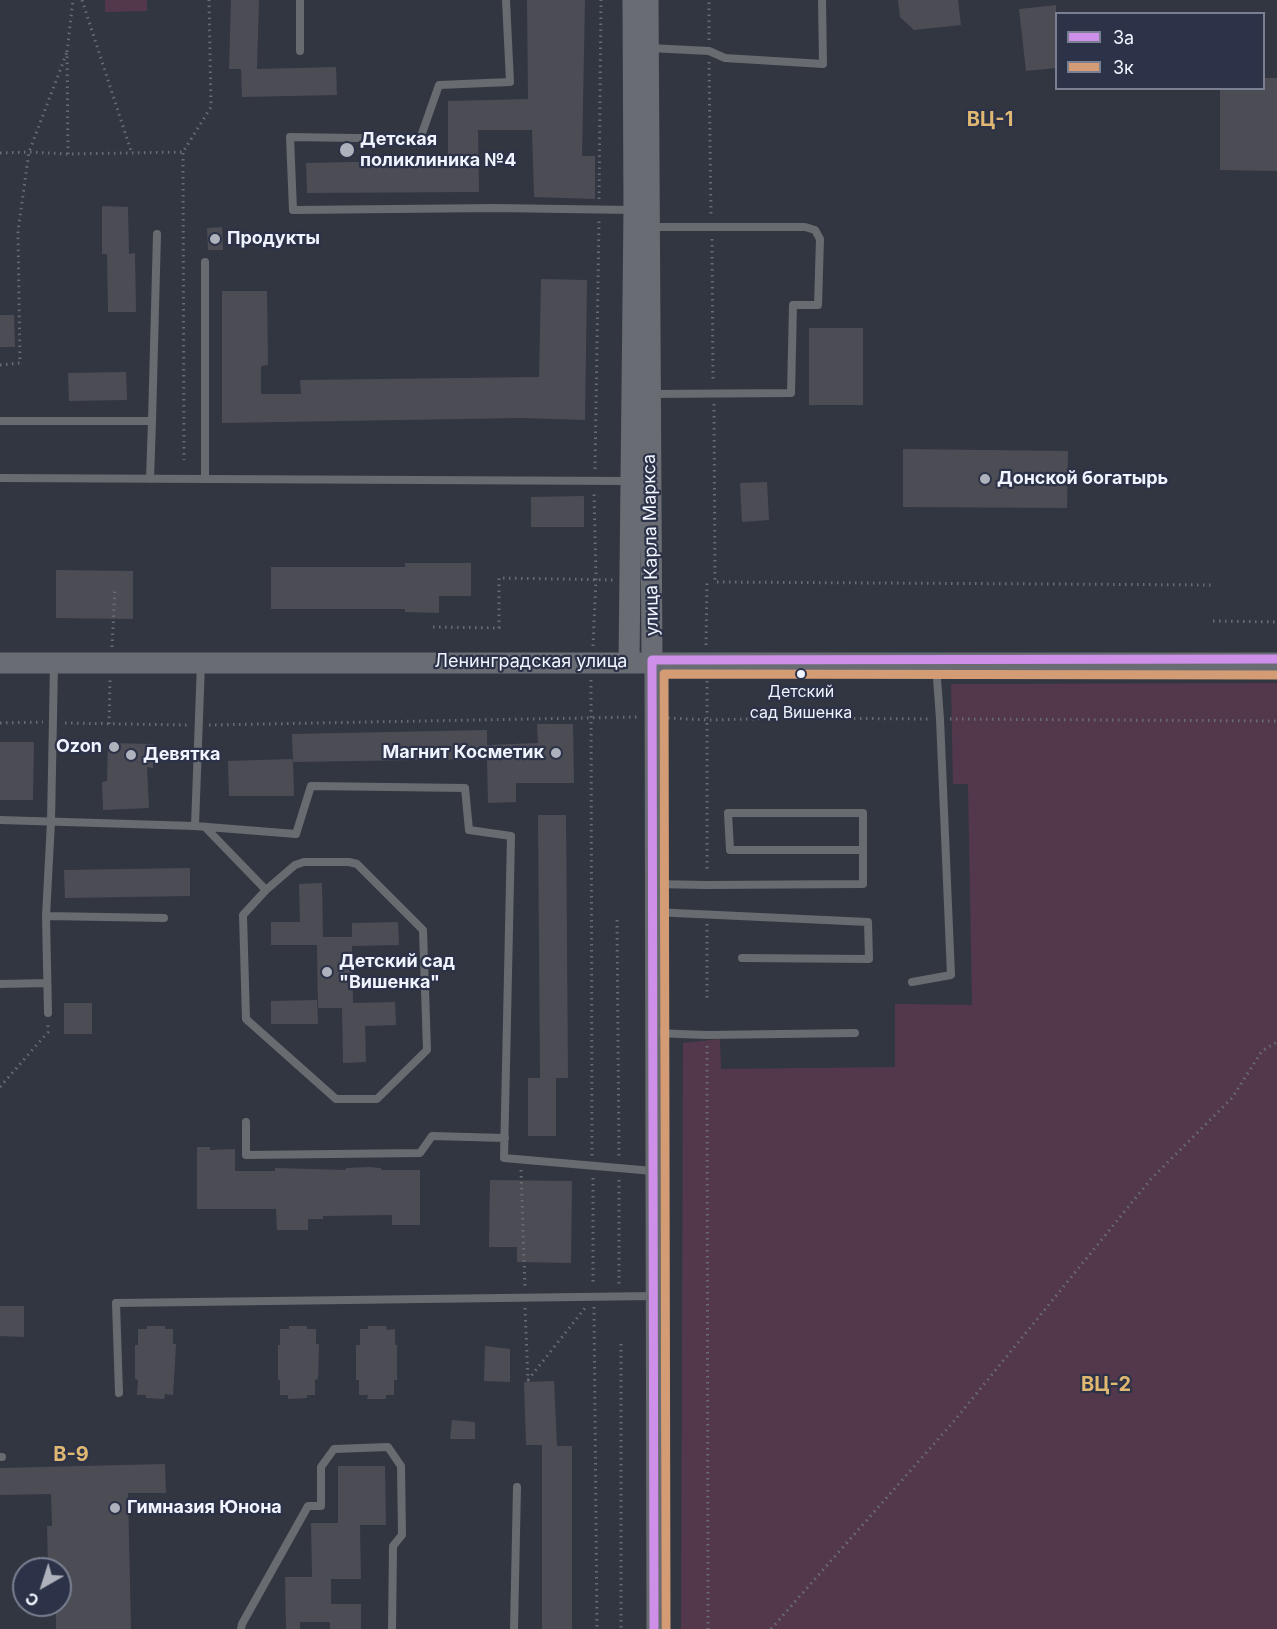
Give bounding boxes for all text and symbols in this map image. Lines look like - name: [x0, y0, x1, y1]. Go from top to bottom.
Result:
- legend: [1055, 12, 1265, 90]
- text: 3а: [1113, 27, 1134, 48]
- text: 3к: [1113, 57, 1134, 78]
- district label: ВЦ-1: [967, 108, 1013, 132]
- place label: Детская поликлиника №4: [360, 129, 516, 172]
- marker: Детская поликлиника №4: [338, 141, 356, 159]
- place label: Продукты: [227, 228, 320, 250]
- marker: Продукты: [208, 232, 222, 246]
- street label: улица Карла Маркса: [639, 454, 663, 636]
- place label: Донской богатырь: [997, 468, 1168, 490]
- marker: Донской богатырь: [978, 472, 992, 486]
- street label: Ленинградская улица: [435, 651, 627, 673]
- marker: Детский сад Вишенка: [795, 668, 807, 680]
- place label: Детский сад Вишенка: [750, 682, 852, 720]
- place label: Ozon: [56, 736, 102, 758]
- marker: Ozon: [107, 740, 121, 754]
- place label: Магнит Косметик: [382, 742, 544, 764]
- place label: Девятка: [143, 744, 220, 766]
- marker: Магнит Косметик: [549, 746, 563, 760]
- marker: Девятка: [124, 748, 138, 762]
- place label: Детский сад "Вишенка": [339, 951, 455, 994]
- marker: Детский сад "Вишенка": [320, 965, 334, 979]
- district label: ВЦ-2: [1081, 1373, 1131, 1397]
- district label: В-9: [53, 1443, 89, 1467]
- place label: Гимназия Юнона: [127, 1497, 282, 1519]
- marker: Гимназия Юнона: [108, 1501, 122, 1515]
- north arrow: [12, 1557, 72, 1617]
- text: С: [21, 1588, 43, 1611]

